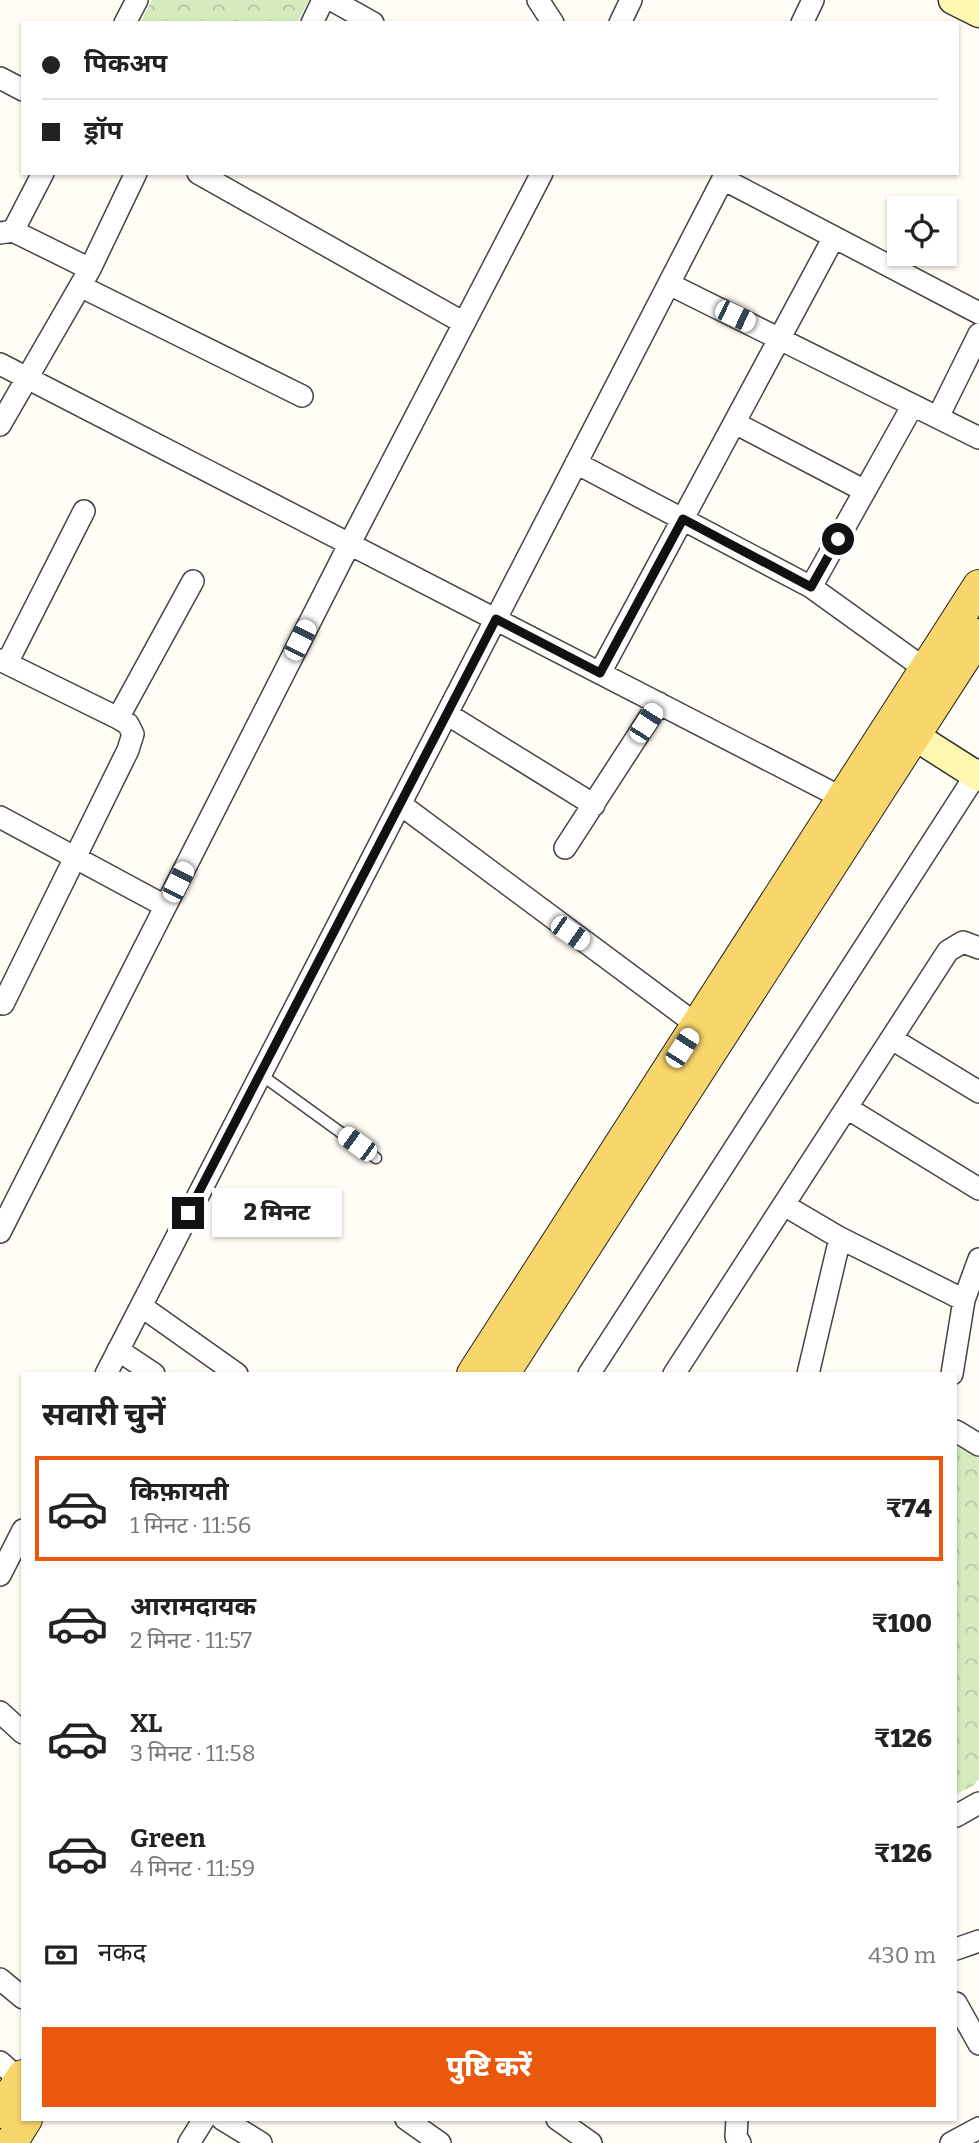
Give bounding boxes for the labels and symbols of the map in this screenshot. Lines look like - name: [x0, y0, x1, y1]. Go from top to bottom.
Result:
- car: [712, 297, 759, 335]
- route start: [822, 523, 854, 555]
- car: [282, 617, 319, 663]
- car: [626, 700, 667, 746]
- car: [160, 859, 197, 905]
- car: [547, 912, 594, 954]
- car: [662, 1025, 703, 1071]
- car: [334, 1123, 381, 1165]
- callout: 2 मिनट: [212, 1188, 342, 1238]
- route end: [172, 1197, 204, 1229]

